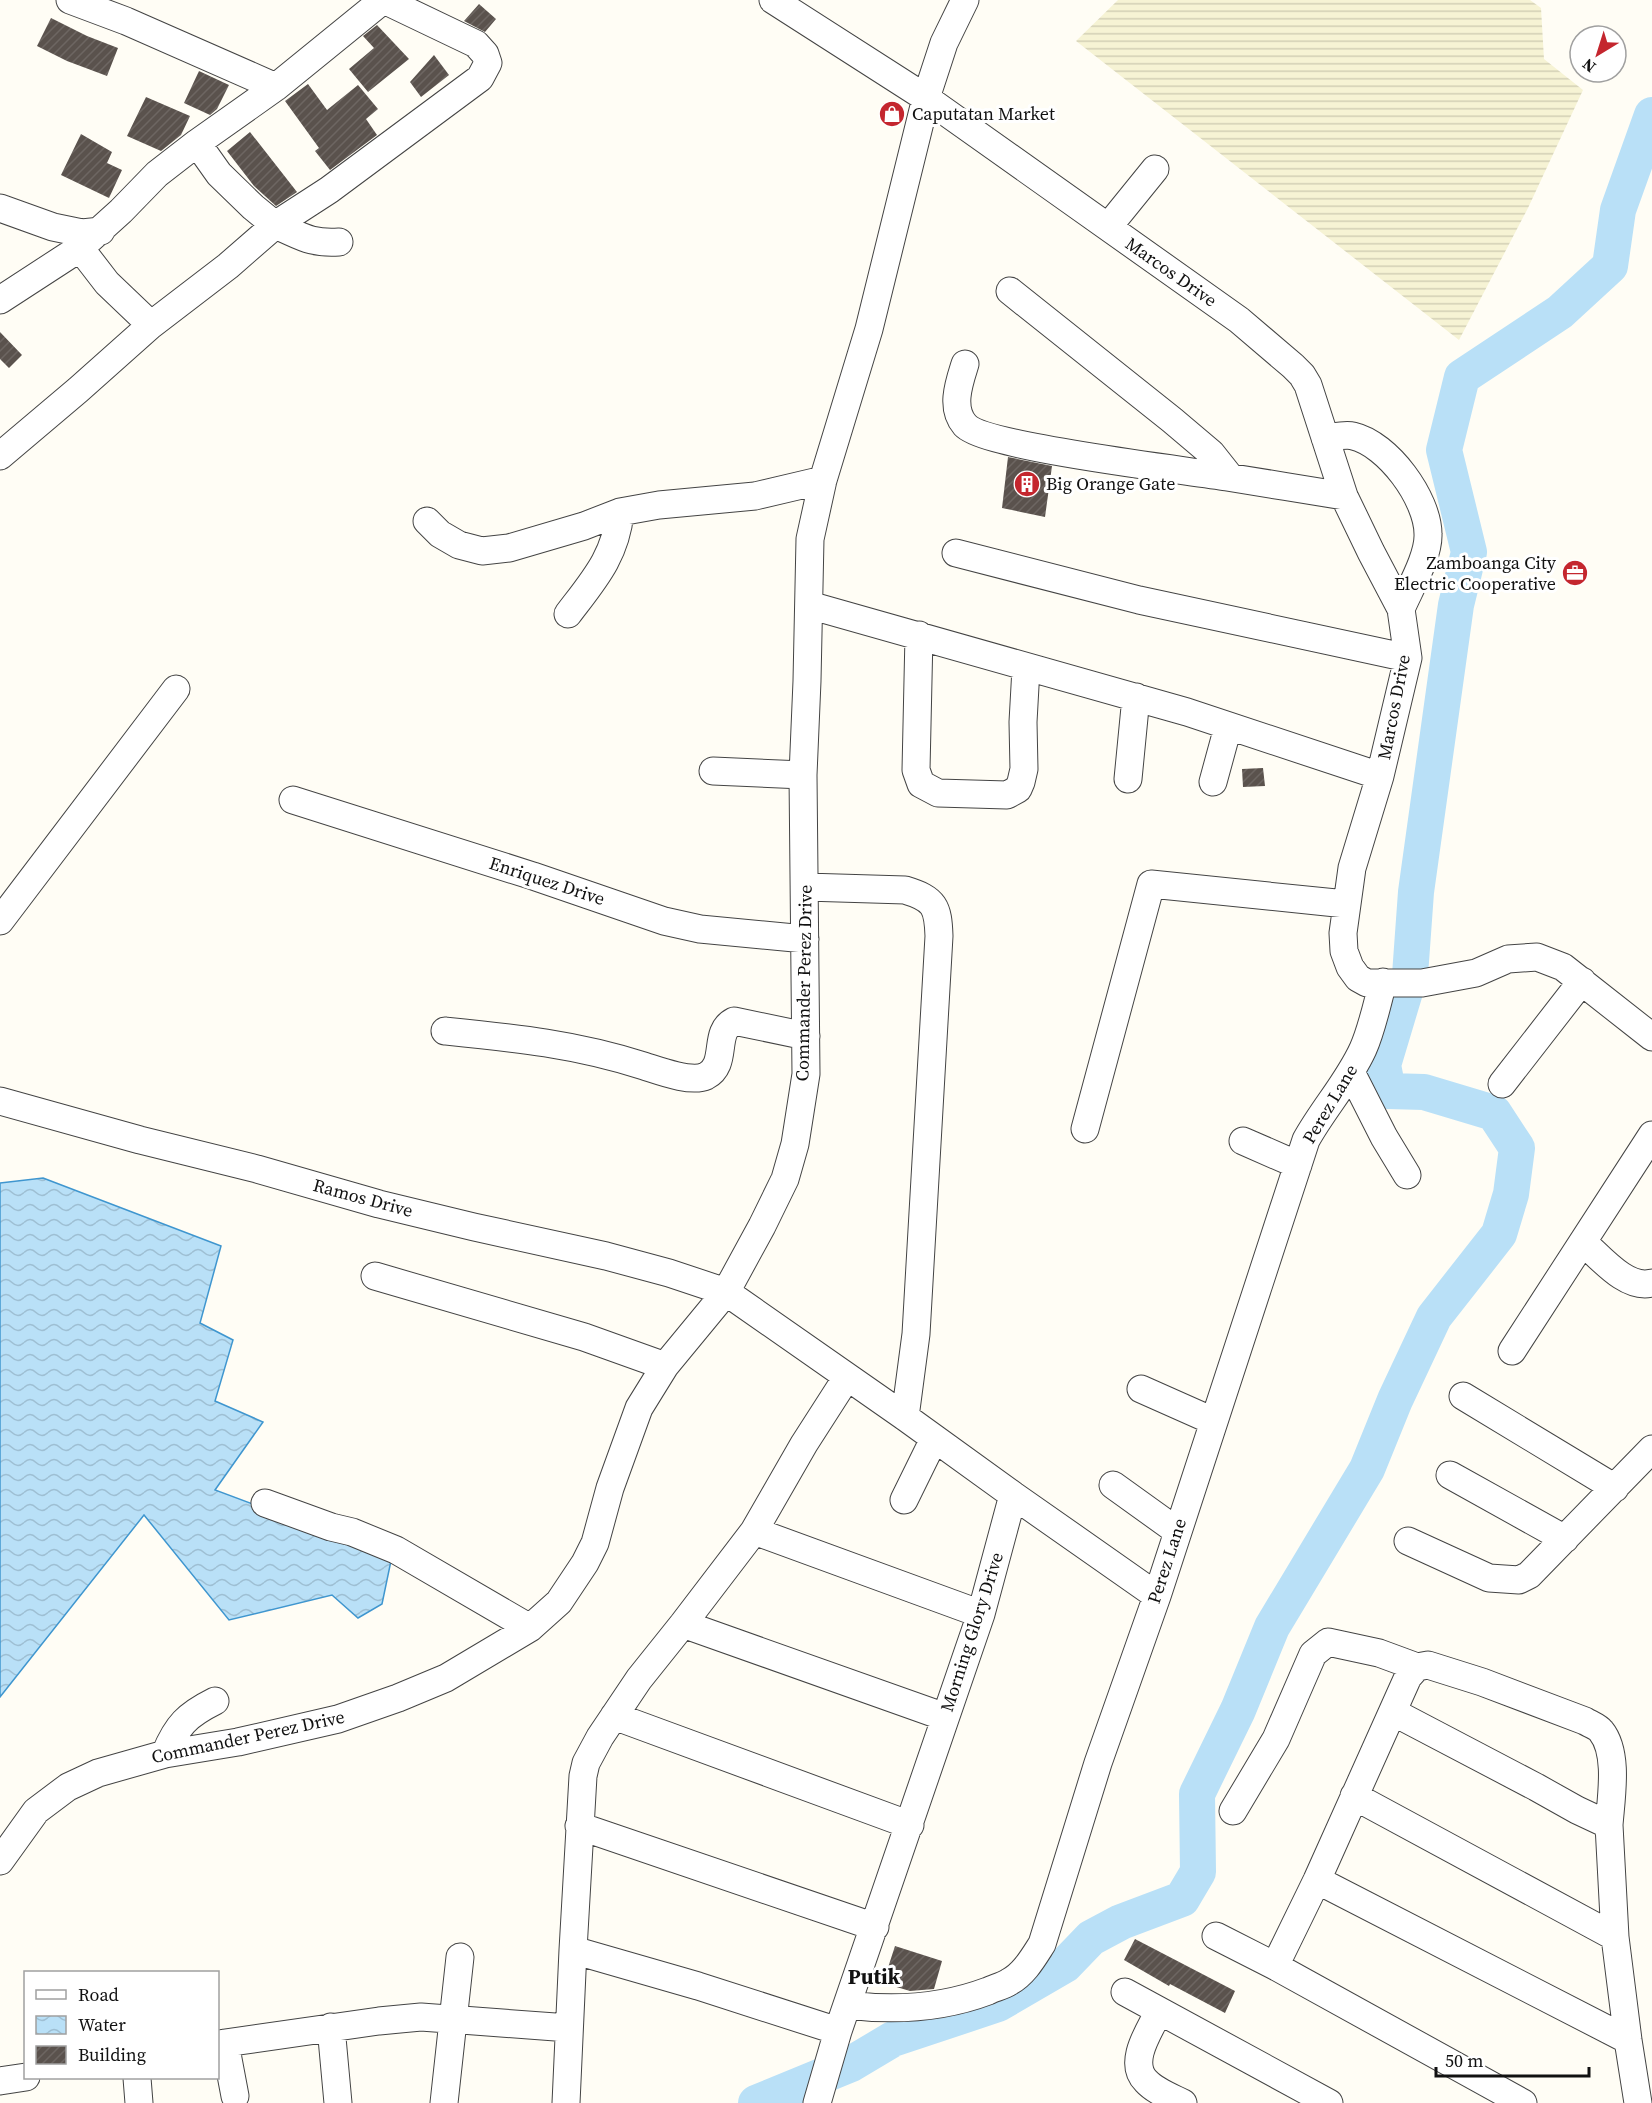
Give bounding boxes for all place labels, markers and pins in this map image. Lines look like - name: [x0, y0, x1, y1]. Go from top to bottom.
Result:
- shop icon: Caputatan Market: [877, 99, 907, 129]
- place label: Caputatan Market: [912, 101, 1055, 126]
- building icon: Big Orange Gate: [1012, 469, 1042, 499]
- place label: Big Orange Gate: [1046, 471, 1175, 496]
- place label: Zamboanga City Electric Cooperative: [1394, 550, 1557, 596]
- office icon: Zamboanga City Electric Cooperative: [1560, 558, 1590, 588]

